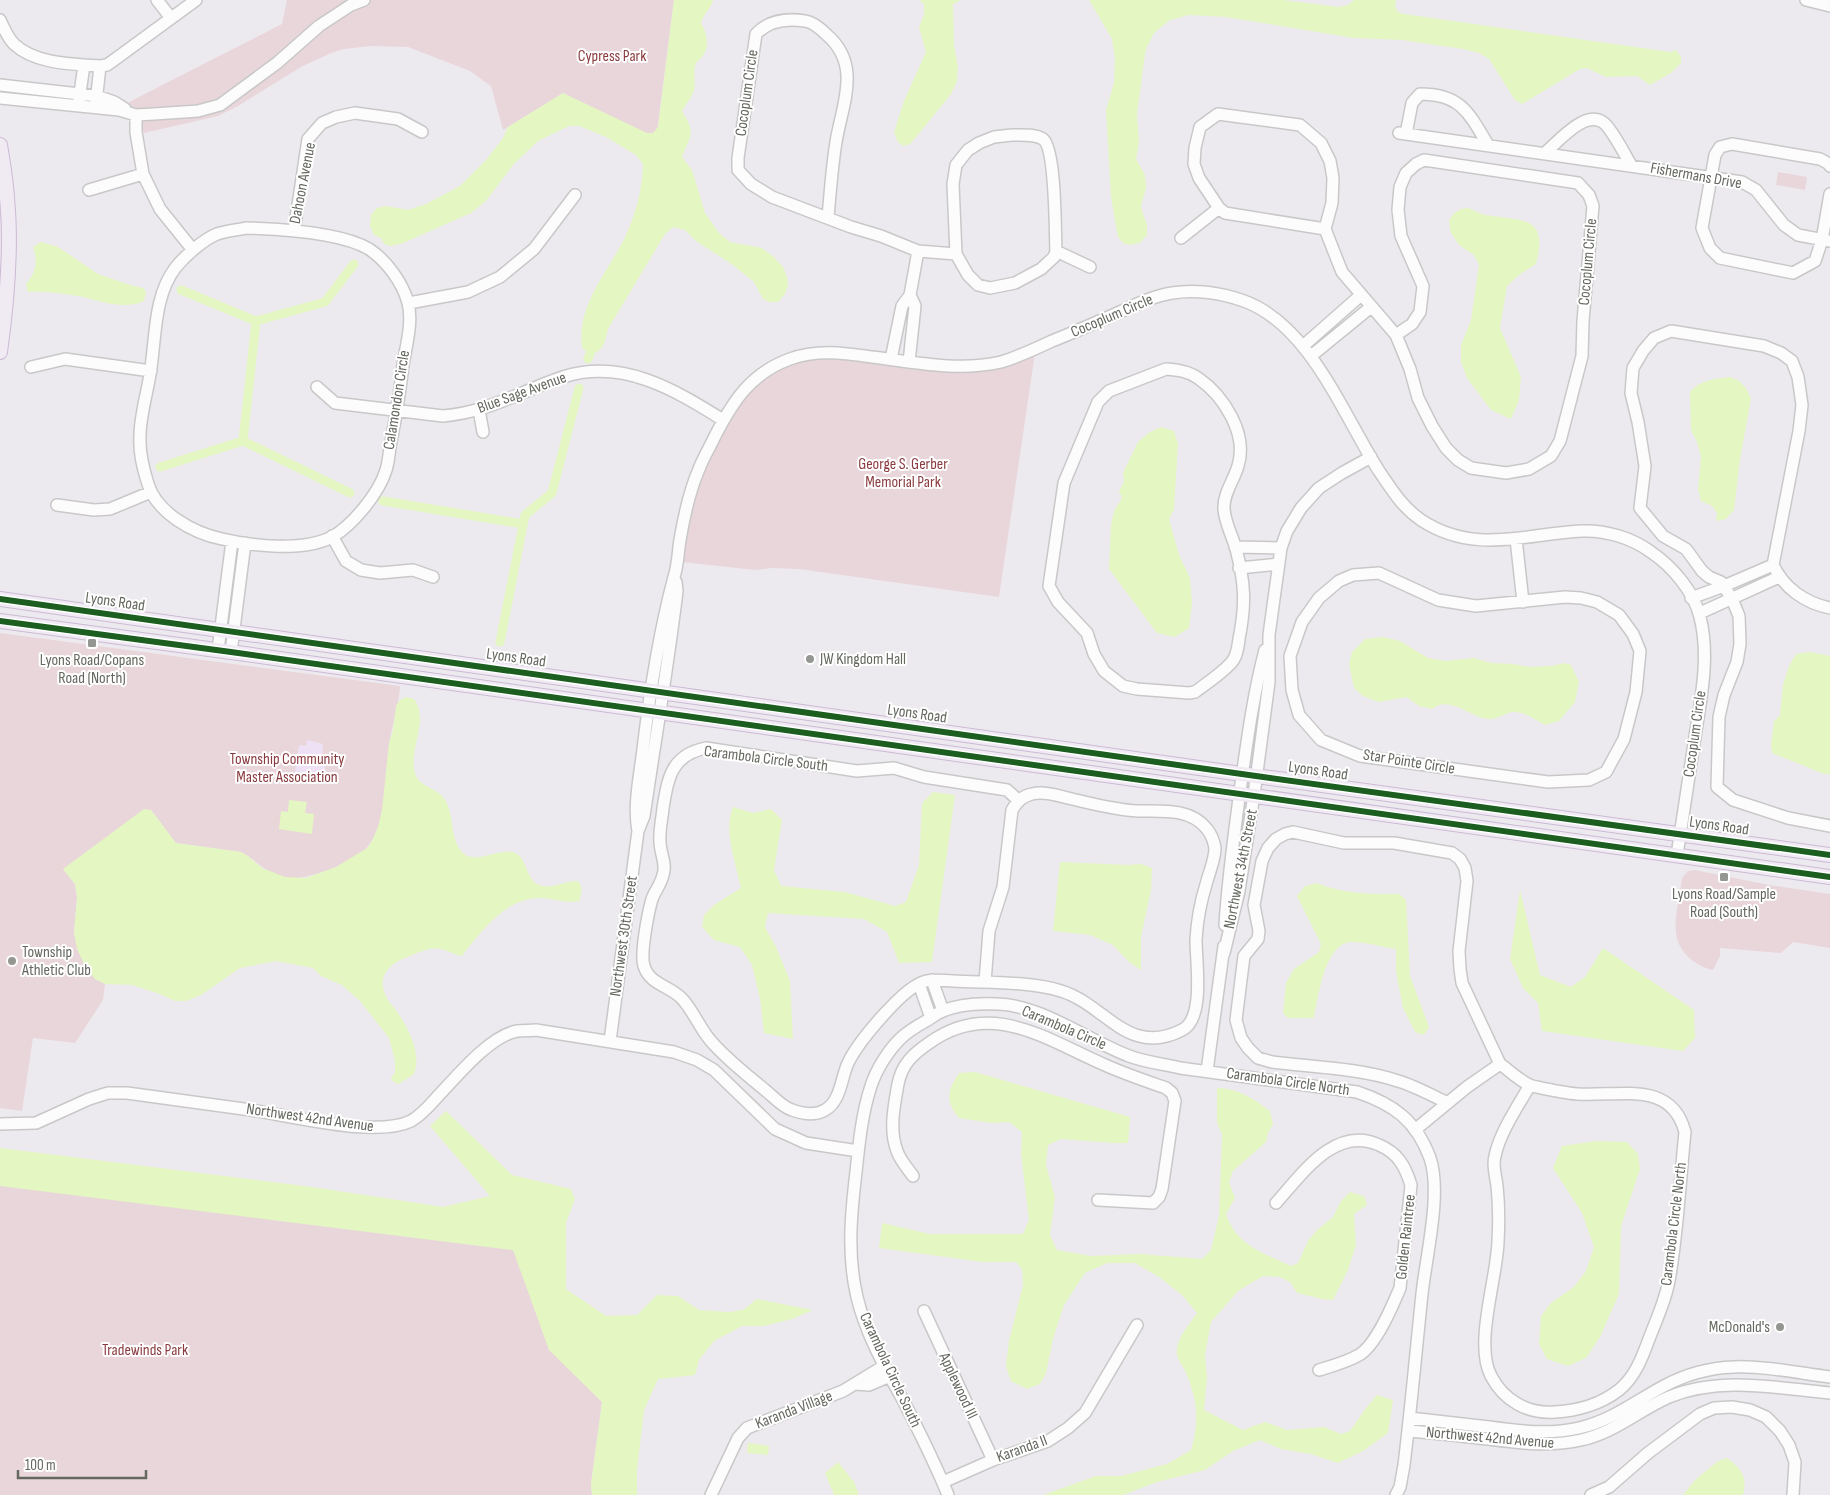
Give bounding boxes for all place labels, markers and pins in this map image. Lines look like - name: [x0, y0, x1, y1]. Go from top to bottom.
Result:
- marker: Lyons Road/Copans Road (North): [86, 637, 98, 649]
- place label: JW Kingdom Hall: [819, 650, 906, 669]
- place label: Lyons Road/Copans Road (North): [40, 651, 144, 688]
- marker: JW Kingdom Hall: [804, 653, 816, 665]
- marker: Lyons Road/Sample Road (South): [1718, 871, 1730, 883]
- place label: Lyons Road/Sample Road (South): [1672, 885, 1776, 922]
- place label: Township Athletic Club: [21, 943, 91, 980]
- marker: Township Athletic Club: [6, 955, 18, 967]
- place label: McDonald's: [1709, 1318, 1770, 1337]
- marker: McDonald's: [1774, 1321, 1786, 1333]

